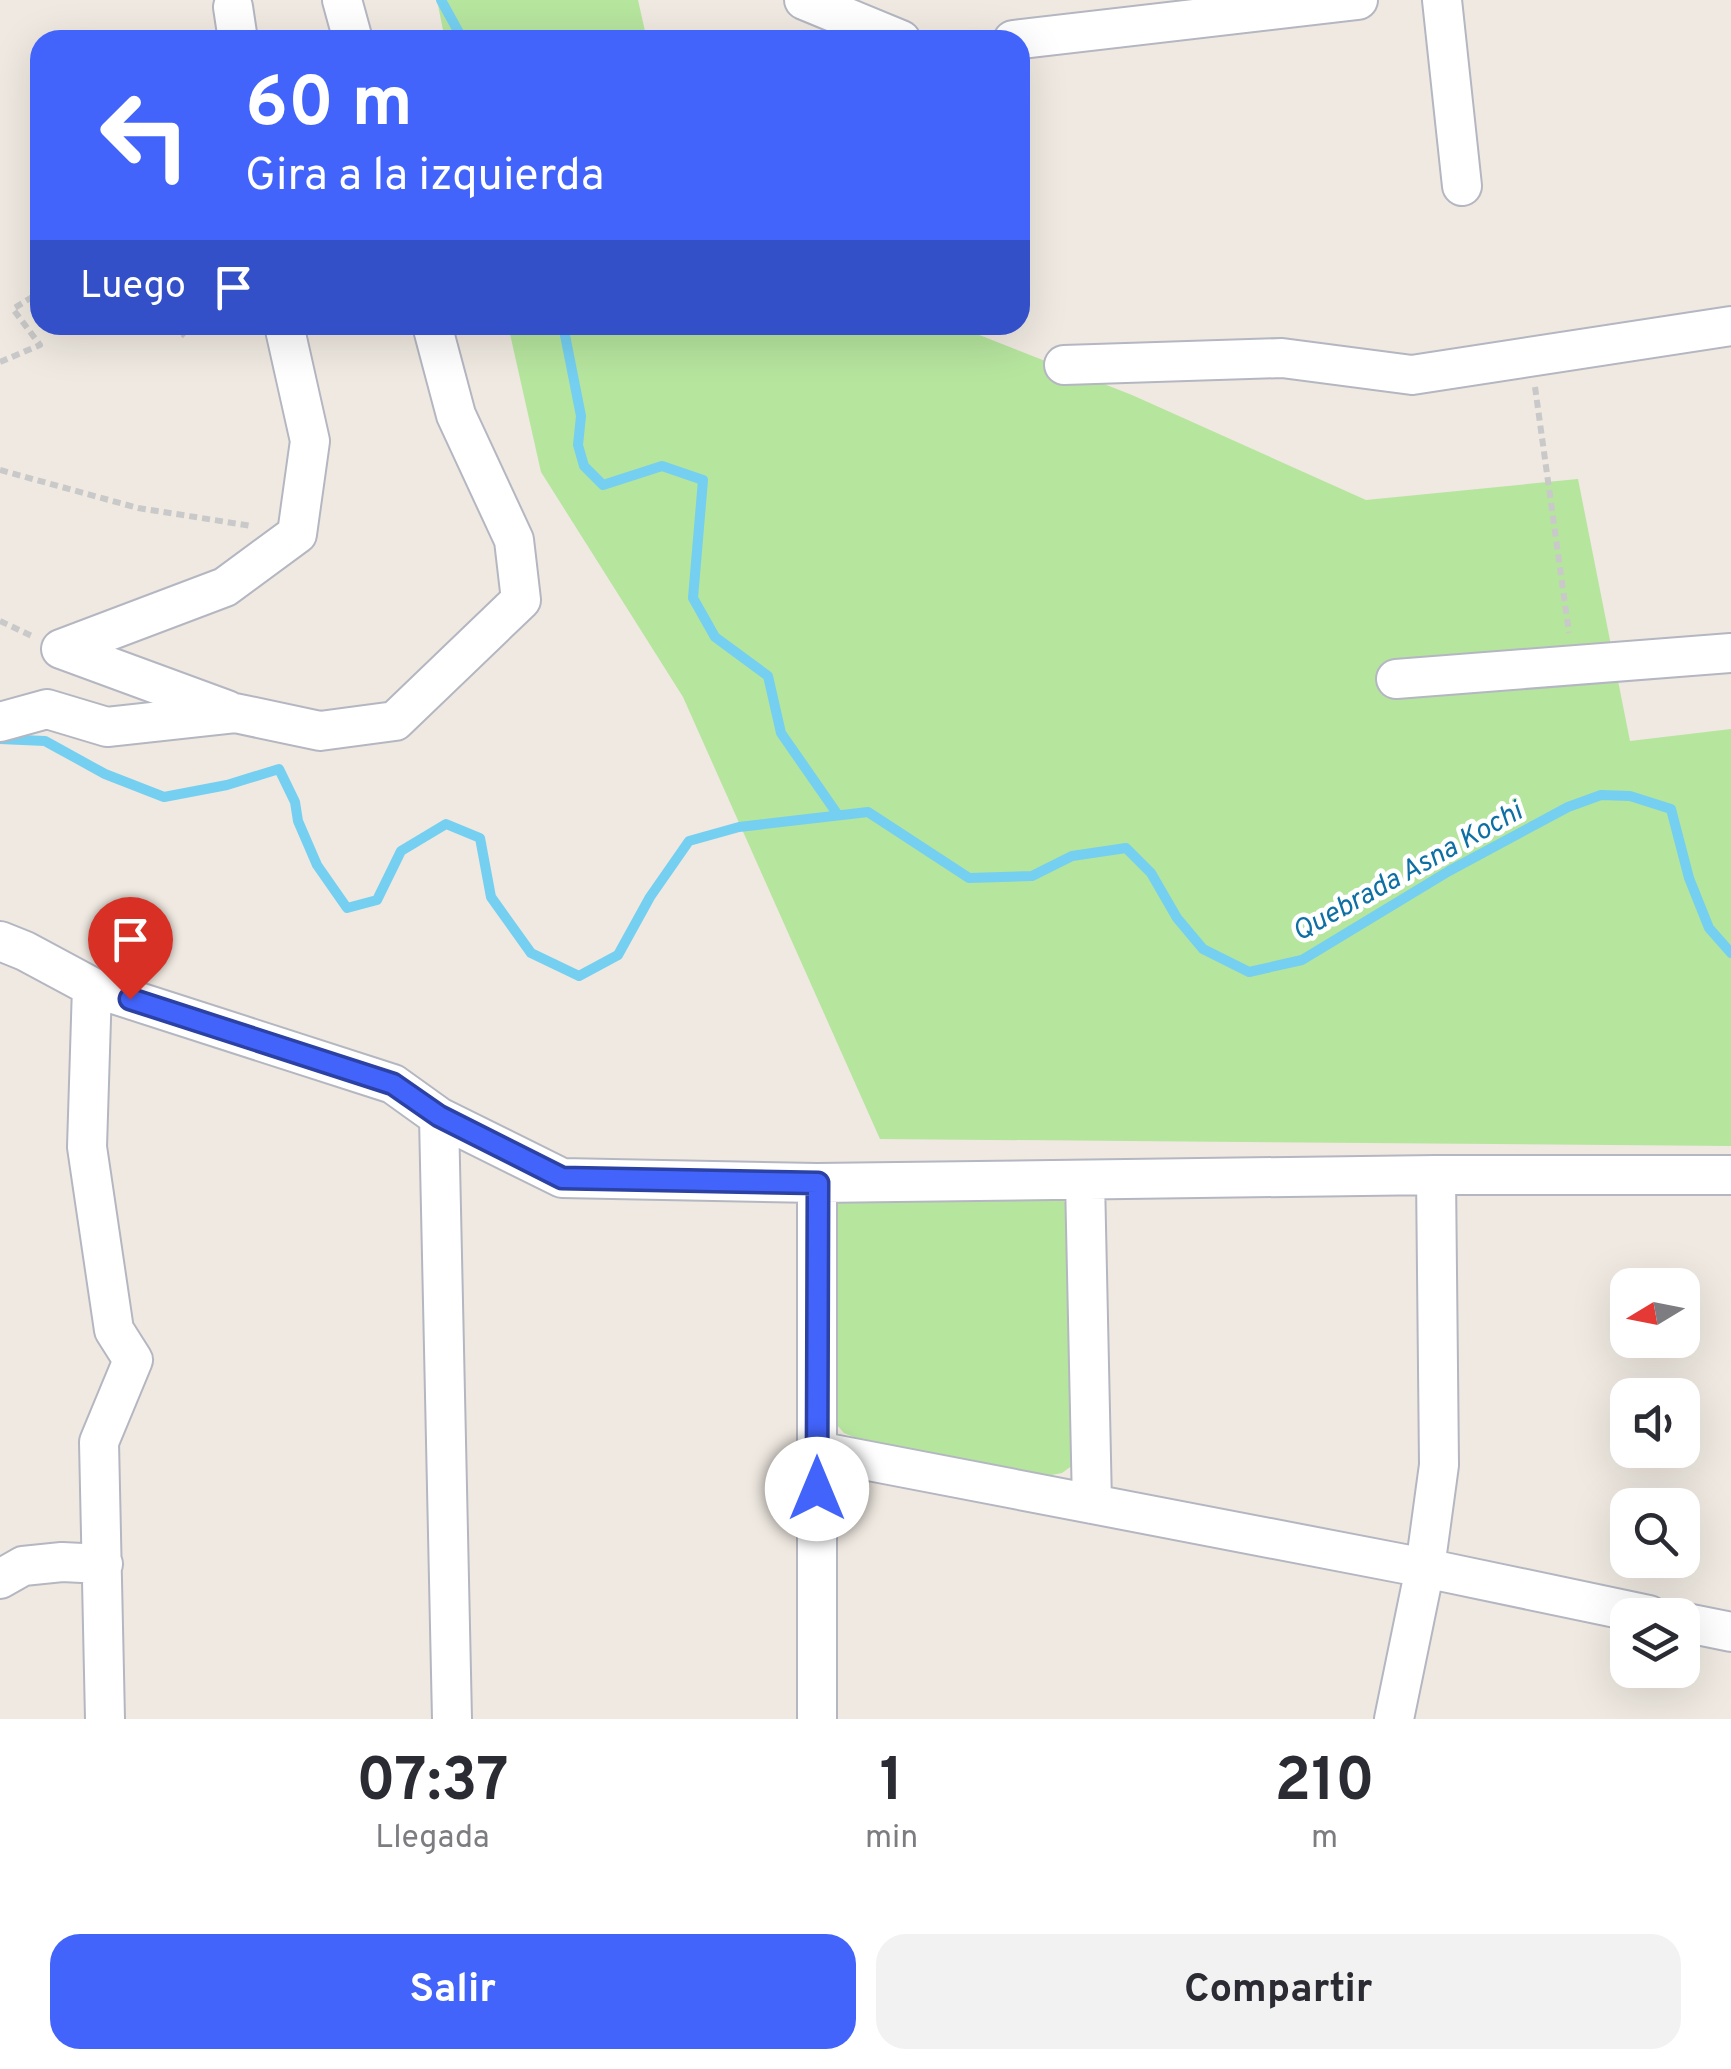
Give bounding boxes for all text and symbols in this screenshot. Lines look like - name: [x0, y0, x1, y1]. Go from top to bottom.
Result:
- text: 60 m: [245, 62, 413, 151]
- icon: left: [80, 70, 210, 200]
- text: Gira a la izquierda: [245, 149, 604, 206]
- icon: arrive: [206, 260, 261, 315]
- text: Luego: [80, 263, 186, 312]
- water label: Quebrada Asna Kochi: [1287, 794, 1531, 951]
- pin: [88, 897, 173, 1000]
- icon: arrive: [103, 912, 158, 967]
- north arrow: [1610, 1268, 1700, 1358]
- map controls: [1610, 1268, 1700, 1688]
- button: sound: [1610, 1378, 1700, 1468]
- position arrow: [765, 1437, 869, 1541]
- button: search: [1610, 1488, 1700, 1578]
- button: layers: [1610, 1598, 1700, 1688]
- text: 07:37: [356, 1746, 509, 1822]
- text: 1: [880, 1746, 904, 1822]
- text: 210: [1275, 1746, 1375, 1822]
- text: Llegada: [375, 1819, 490, 1859]
- text: min: [865, 1819, 918, 1859]
- text: m: [1311, 1819, 1338, 1859]
- button: Salir: [50, 1934, 856, 2049]
- button: Compartir: [876, 1934, 1681, 2049]

